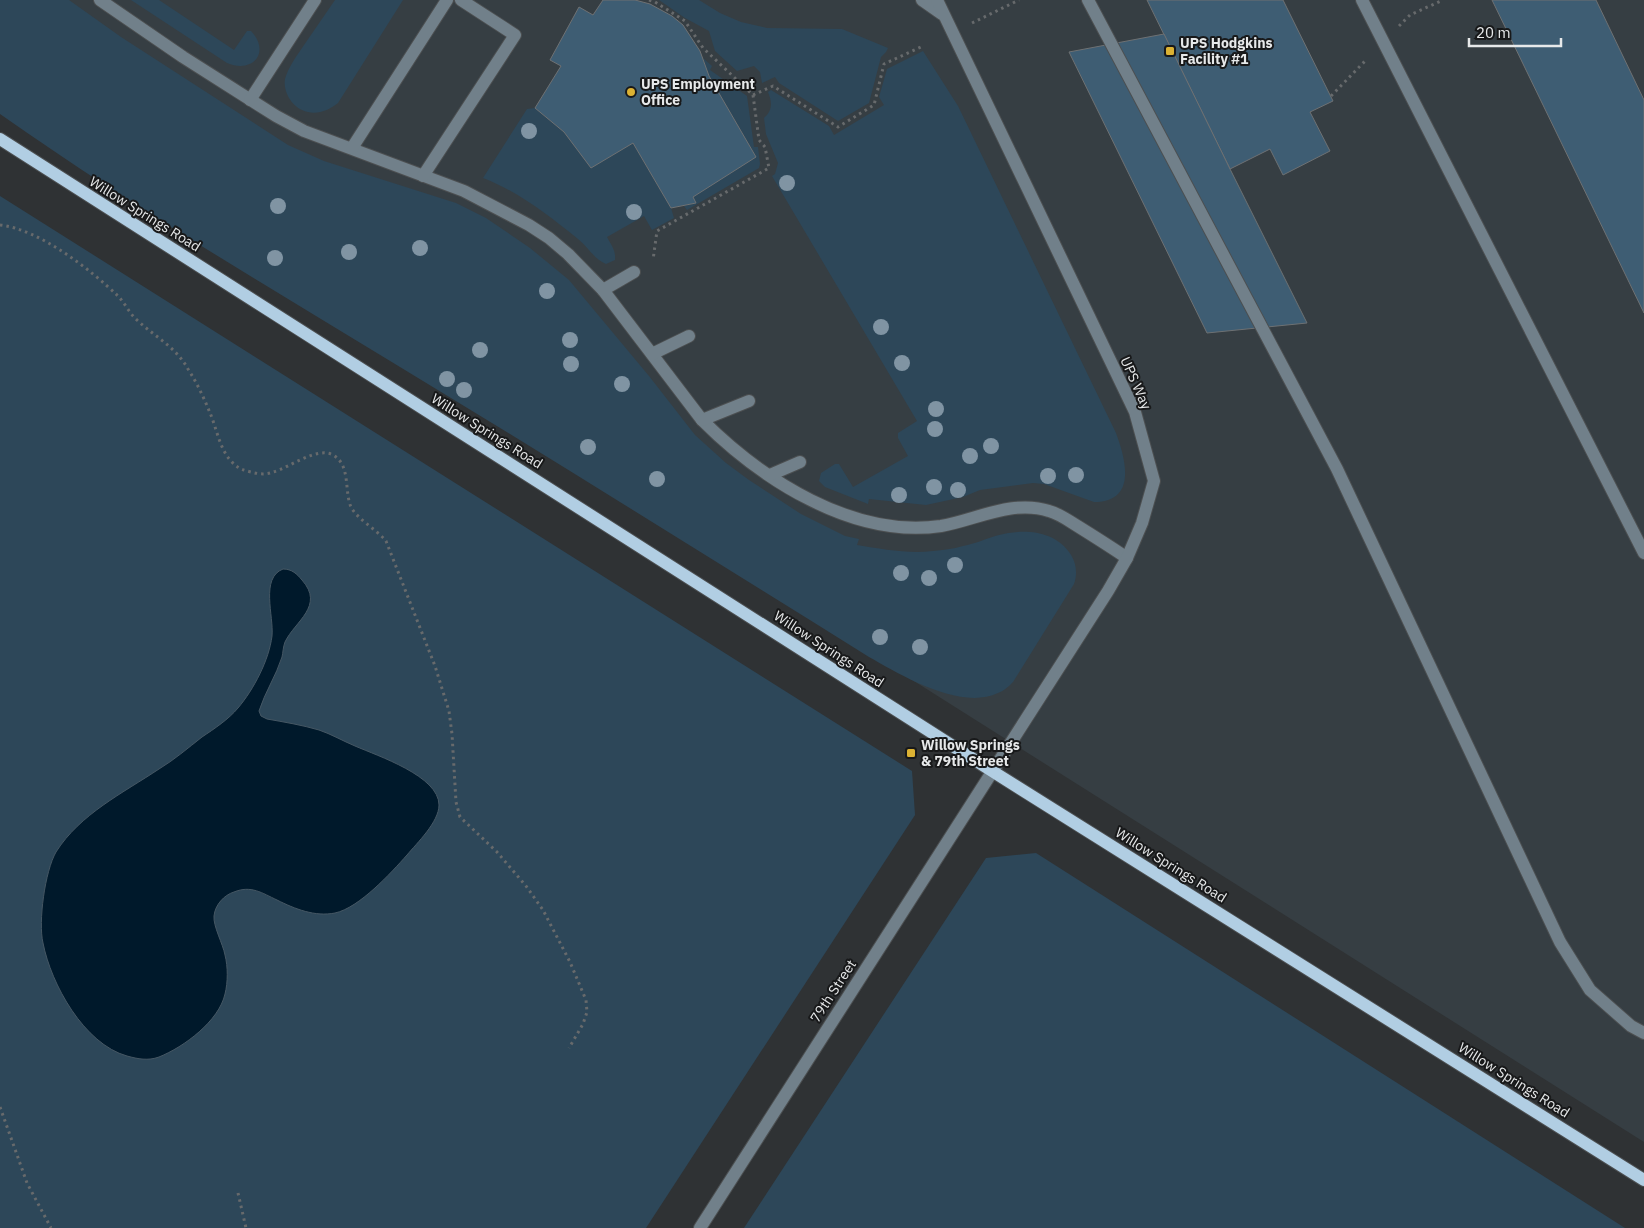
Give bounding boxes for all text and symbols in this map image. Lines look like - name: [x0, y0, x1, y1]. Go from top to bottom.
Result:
- scale bar: [1469, 15, 1562, 47]
- text: 20 m: [1476, 23, 1511, 42]
- place label: UPS Hodgkins Facility #1: [1180, 34, 1273, 68]
- marker: UPS Hodgkins Facility #1: [1164, 45, 1176, 57]
- place label: UPS Employment Office: [641, 75, 755, 109]
- marker: UPS Employment Office: [625, 86, 637, 98]
- street label: Willow Springs Road: [86, 172, 204, 256]
- street label: UPS Way: [1116, 354, 1156, 412]
- street label: Willow Springs Road: [428, 389, 546, 473]
- street label: Willow Springs Road: [770, 607, 888, 691]
- place label: Willow Springs & 79th Street: [921, 736, 1020, 770]
- marker: Willow Springs & 79th Street: [905, 747, 917, 759]
- street label: Willow Springs Road: [1112, 823, 1230, 907]
- street label: 79th Street: [806, 956, 860, 1026]
- street label: Willow Springs Road: [1455, 1038, 1573, 1122]

